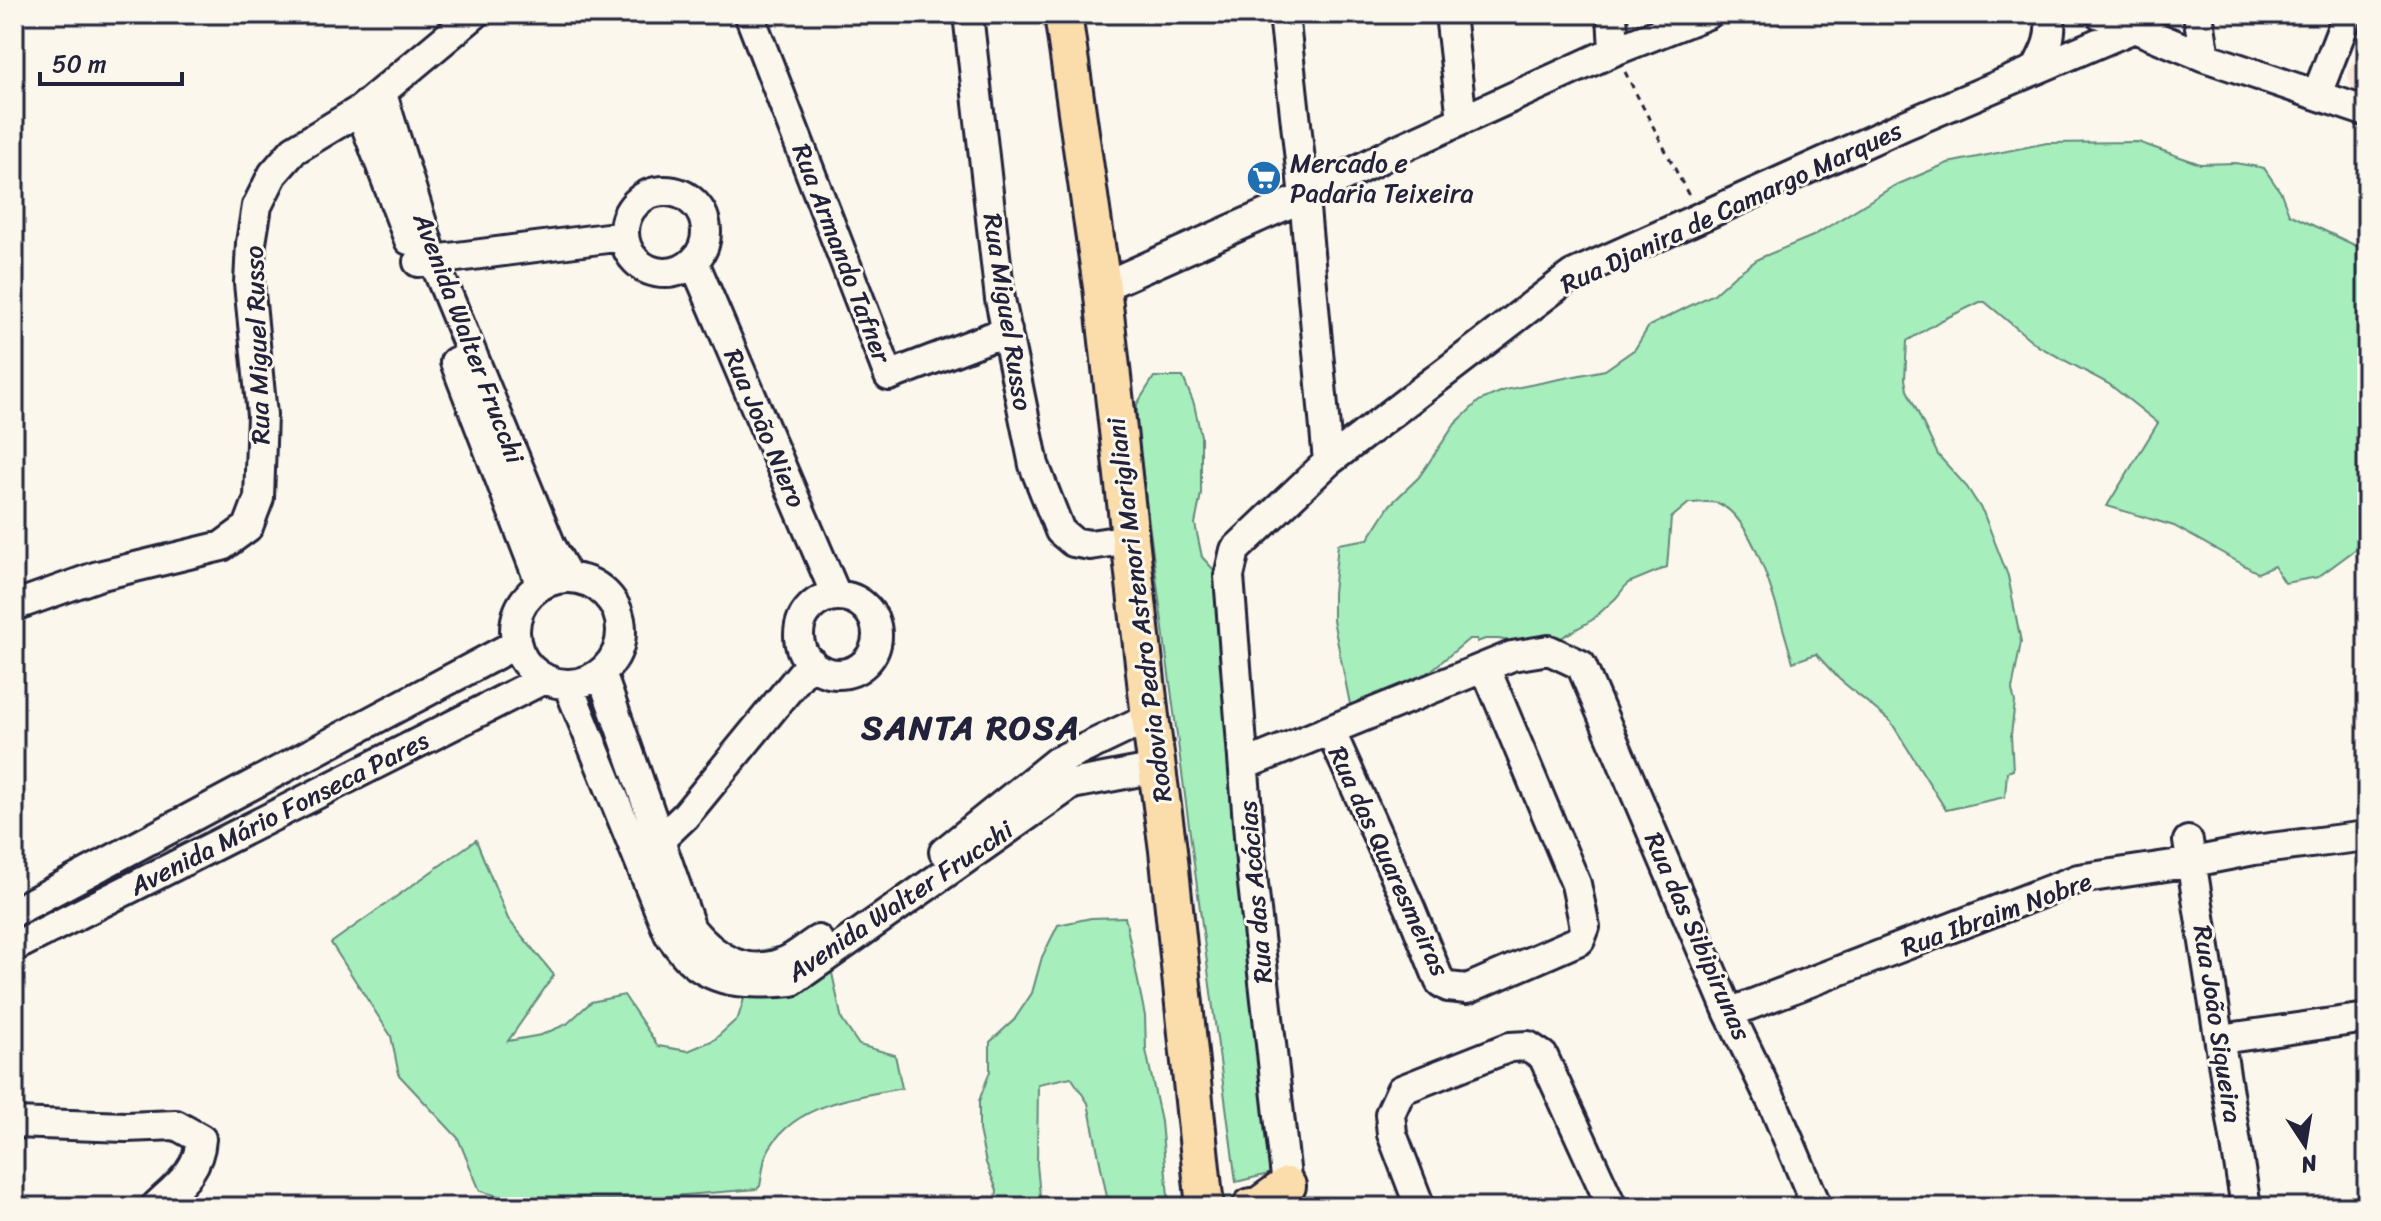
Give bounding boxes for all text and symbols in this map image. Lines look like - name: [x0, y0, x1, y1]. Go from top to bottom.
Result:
- scale bar: [40, 36, 182, 86]
- text: 50 m: [52, 43, 107, 85]
- street label: Rua Djanira de Camargo Marques: [1552, 107, 1911, 307]
- street label: Rua Armando Tafner: [779, 137, 905, 371]
- place label: Mercado e Padaria Teixeira: [1290, 140, 1473, 216]
- supermarket icon: Mercado e Padaria Teixeira: [1245, 159, 1283, 197]
- street label: Avenida Walter Frucchi: [400, 205, 538, 471]
- street label: Rua Miguel Russo: [970, 210, 1046, 414]
- street label: Rua Miguel Russo: [231, 245, 283, 445]
- street label: Rua João Niero: [711, 341, 819, 515]
- street label: Rodovia Pedro Astenori Marigliani: [1092, 414, 1185, 805]
- district label: SANTA ROSA: [860, 698, 1081, 758]
- street label: Avenida Mário Fonseca Pares: [120, 717, 437, 909]
- street label: Rua das Quaresmeiras: [1315, 738, 1463, 985]
- street label: Rua das Acácias: [1224, 799, 1286, 985]
- street label: Avenida Walter Frucchi: [776, 807, 1024, 995]
- street label: Rua das Sibipirunas: [1631, 824, 1765, 1049]
- street label: Rua Ibraim Nobre: [1894, 858, 2098, 970]
- street label: Rua João Siqueira: [2180, 922, 2256, 1126]
- north arrow: [2265, 1105, 2345, 1185]
- text: N: [2297, 1143, 2322, 1185]

